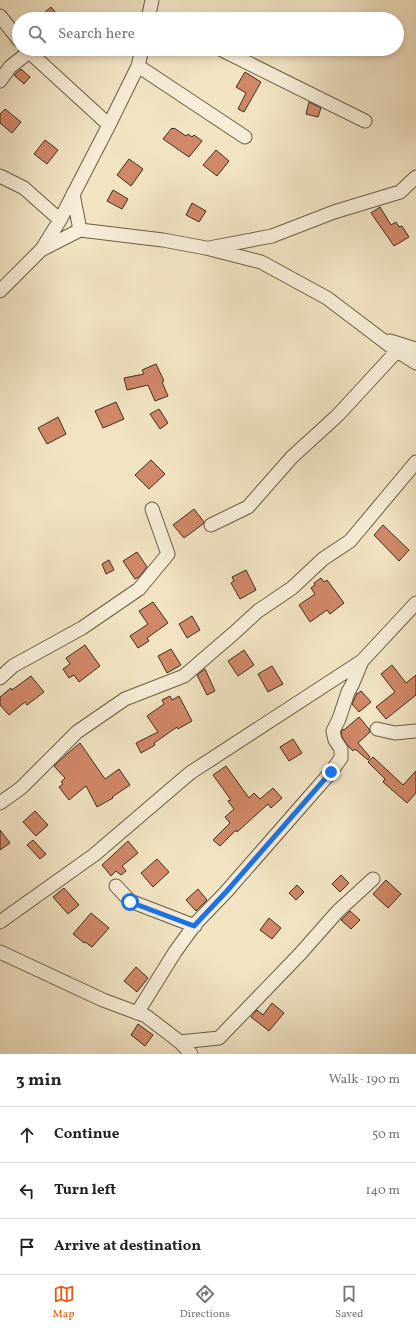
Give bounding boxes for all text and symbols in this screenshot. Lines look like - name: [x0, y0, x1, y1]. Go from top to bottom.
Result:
- search box: [12, 12, 404, 56]
- icon: search: [26, 23, 48, 45]
- text: Search here: [58, 24, 135, 45]
- route end: [322, 763, 340, 781]
- route start: [121, 893, 139, 911]
- text: 3 min: [16, 1069, 62, 1092]
- text: Walk · 190 m: [329, 1071, 400, 1089]
- icon: ahead: [16, 1124, 38, 1146]
- text: Continue: [54, 1124, 119, 1145]
- text: 50 m: [372, 1126, 400, 1144]
- icon: left: [16, 1180, 38, 1202]
- text: Turn left: [54, 1180, 116, 1201]
- text: 140 m: [366, 1182, 400, 1200]
- icon: arrive: [16, 1236, 38, 1258]
- text: Arrive at destination: [54, 1236, 201, 1257]
- tab: Map: [53, 1283, 75, 1322]
- tab: Directions: [180, 1283, 230, 1322]
- tab: Saved: [335, 1283, 363, 1322]

